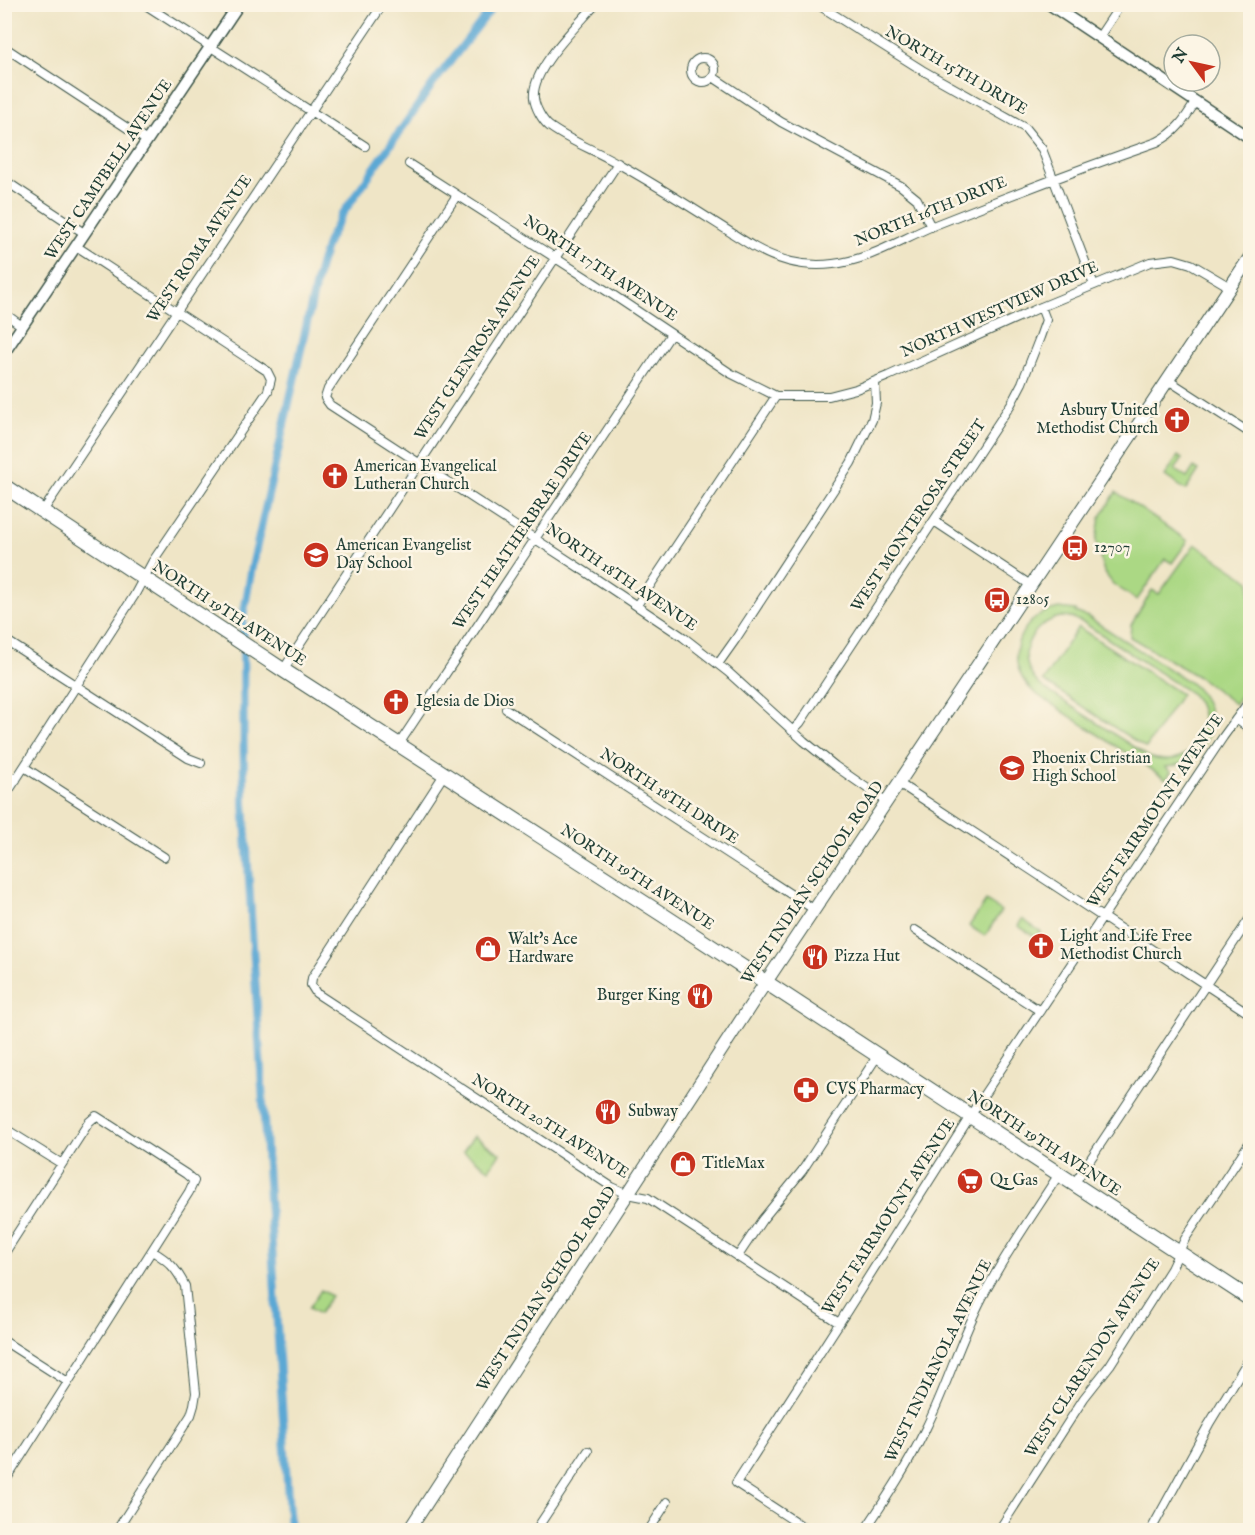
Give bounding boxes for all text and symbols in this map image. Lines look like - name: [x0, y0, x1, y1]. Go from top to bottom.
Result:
- street label: NORTH 15TH DRIVE: [881, 22, 1031, 120]
- north arrow: [1162, 33, 1222, 93]
- text: N: [1168, 45, 1193, 68]
- street label: WEST CAMPBELL AVENUE: [41, 76, 177, 264]
- street label: WEST ROMA AVENUE: [143, 171, 257, 327]
- street label: NORTH 16TH DRIVE: [852, 172, 1010, 252]
- street label: NORTH 17TH AVENUE: [519, 212, 681, 326]
- street label: WEST GLENROSA AVENUE: [411, 252, 545, 444]
- street label: NORTH WESTVIEW DRIVE: [898, 257, 1102, 363]
- place label: Asbury United Methodist Church: [1036, 401, 1158, 439]
- church icon: Asbury United Methodist Church: [1162, 405, 1192, 435]
- street label: WEST MONTEROSA STREET: [847, 416, 991, 616]
- street label: WEST HEATHERBRAE DRIVE: [449, 428, 597, 634]
- place label: American Evangelical Lutheran Church: [353, 457, 497, 495]
- church icon: American Evangelical Lutheran Church: [320, 461, 350, 491]
- street label: NORTH 18TH AVENUE: [541, 520, 701, 636]
- bus stop icon: 12707: [1060, 533, 1090, 563]
- place label: American Evangelist Day School: [335, 536, 472, 574]
- place label: 12707: [1094, 538, 1130, 558]
- school or university icon: American Evangelist Day School: [301, 540, 331, 570]
- street label: NORTH 19TH AVENUE: [148, 557, 310, 671]
- bus stop icon: 12805: [982, 585, 1012, 615]
- place label: 12805: [1016, 590, 1050, 610]
- church icon: Iglesia de Dios: [381, 687, 411, 717]
- place label: Iglesia de Dios: [416, 692, 515, 712]
- street label: WEST FAIRMOUNT AVENUE: [1083, 710, 1229, 912]
- street label: NORTH 18TH DRIVE: [596, 745, 742, 849]
- place label: Phoenix Christian High School: [1032, 749, 1151, 787]
- school or university icon: Phoenix Christian High School: [997, 753, 1027, 783]
- street label: WEST INDIAN SCHOOL ROAD: [737, 777, 889, 988]
- street label: NORTH 19TH AVENUE: [556, 821, 718, 935]
- place label: Light and Life Free Methodist Church: [1060, 927, 1192, 965]
- place label: Walt's Ace Hardware: [508, 930, 577, 968]
- church icon: Light and Life Free Methodist Church: [1026, 931, 1056, 961]
- shop icon: Walt's Ace Hardware: [473, 934, 503, 964]
- restaurant icon: Pizza Hut: [800, 942, 830, 972]
- place label: Pizza Hut: [834, 947, 901, 967]
- restaurant icon: Burger King: [685, 981, 715, 1011]
- place label: Burger King: [597, 986, 680, 1006]
- street label: NORTH 20TH AVENUE: [468, 1070, 632, 1184]
- pharmacy icon: CVS Pharmacy: [791, 1075, 821, 1105]
- place label: CVS Pharmacy: [826, 1080, 924, 1100]
- street label: NORTH 19TH AVENUE: [963, 1087, 1125, 1201]
- restaurant icon: Subway: [593, 1097, 623, 1127]
- place label: Subway: [628, 1102, 678, 1122]
- street label: WEST FAIRMOUNT AVENUE: [818, 1115, 960, 1319]
- shop icon: TitleMax: [668, 1149, 698, 1179]
- place label: TitleMax: [702, 1154, 765, 1174]
- supermarket icon: Q1 Gas: [955, 1166, 985, 1196]
- place label: Q1 Gas: [990, 1171, 1038, 1191]
- street label: WEST INDIAN SCHOOL ROAD: [473, 1182, 621, 1395]
- street label: WEST CLARENDON AVENUE: [1021, 1255, 1165, 1461]
- street label: WEST INDIANOLA AVENUE: [881, 1256, 997, 1466]

